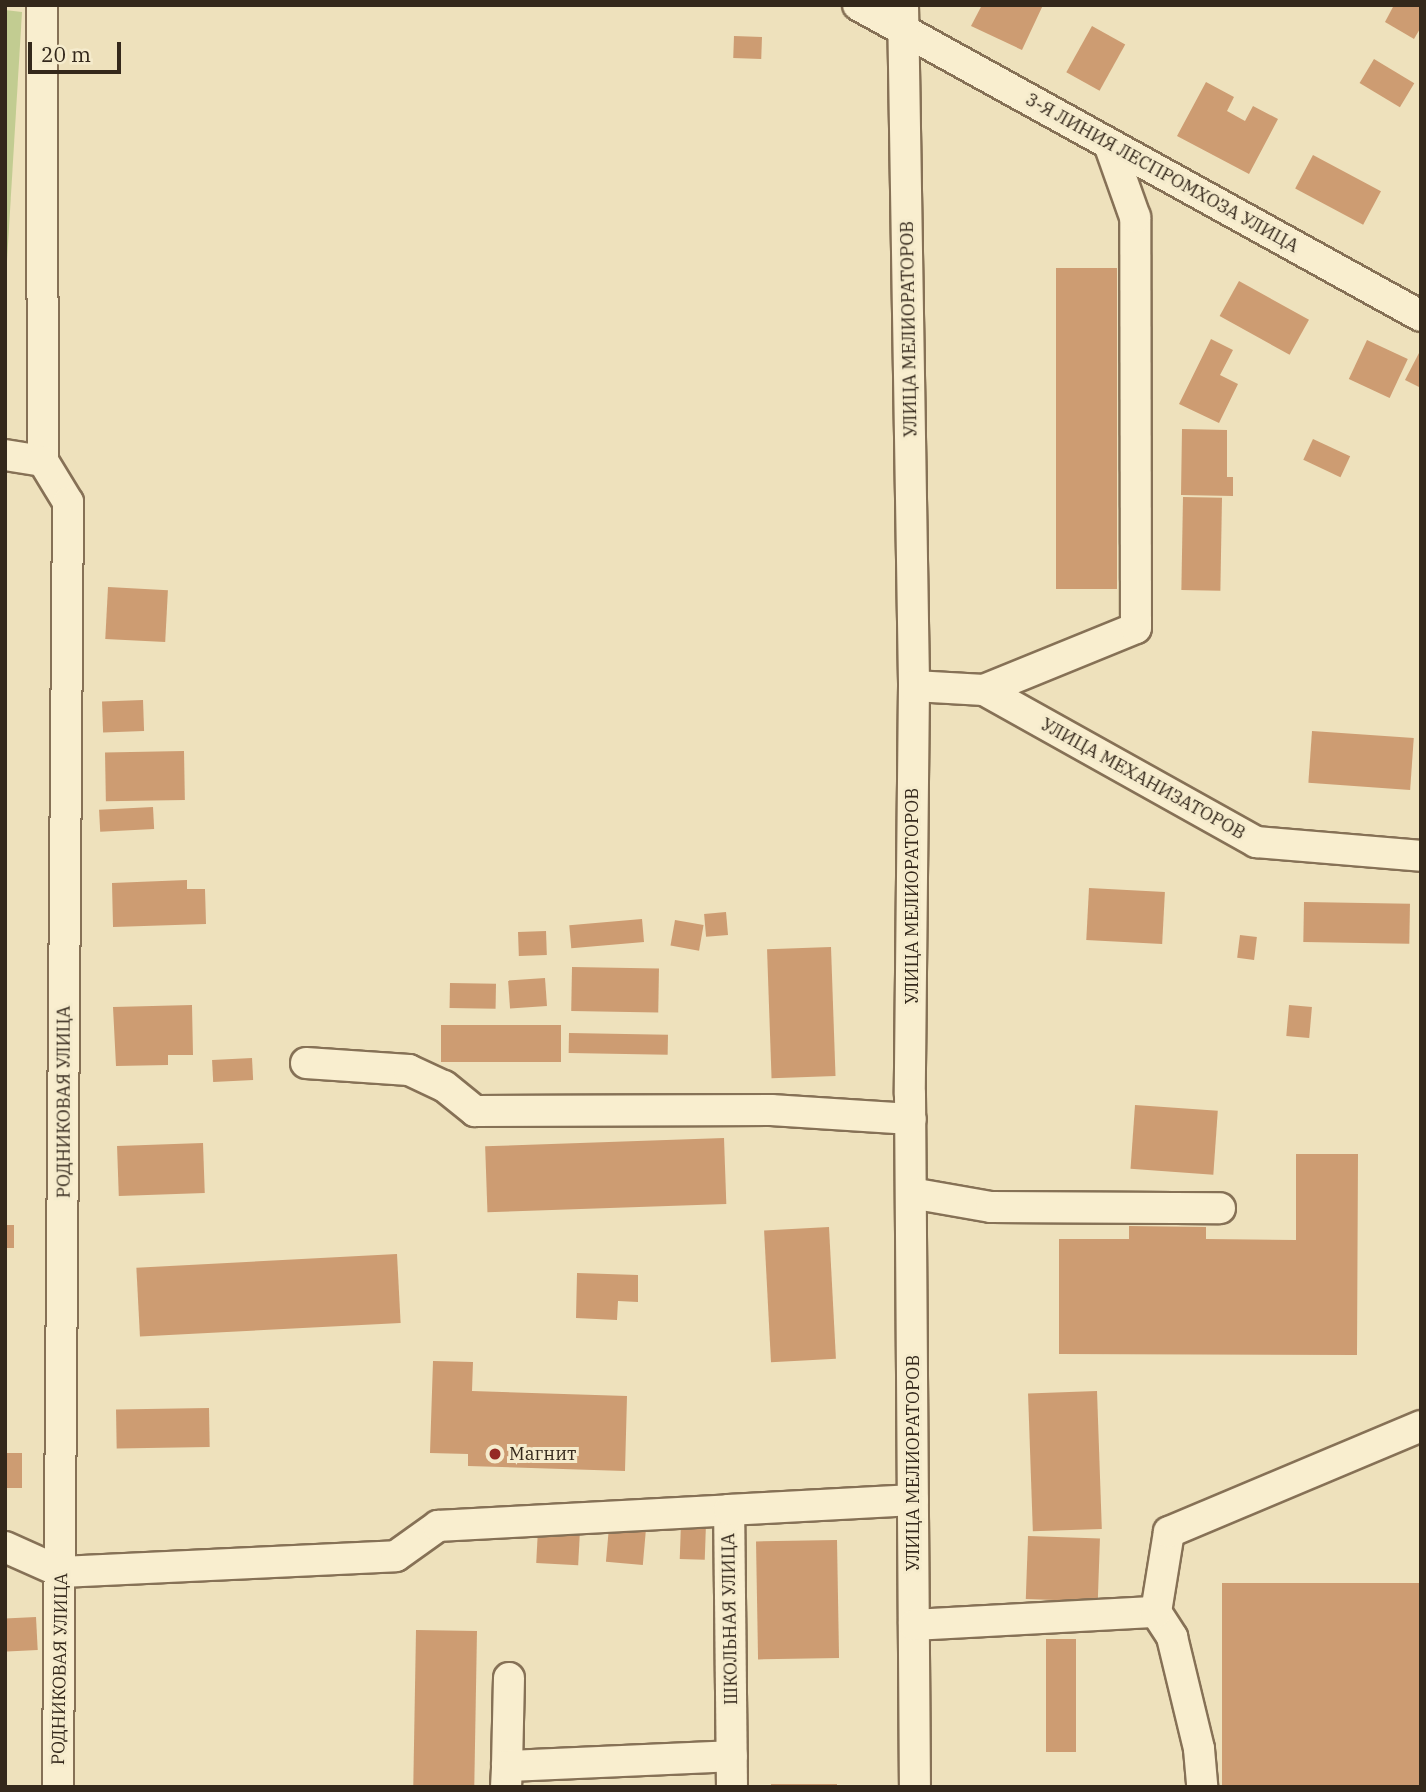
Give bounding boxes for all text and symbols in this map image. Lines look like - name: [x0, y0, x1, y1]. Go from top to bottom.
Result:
- scale bar: [32, 28, 124, 72]
- text: 20 m: [41, 40, 91, 68]
- street label: 3-Я ЛИНИЯ ЛЕСПРОМХОЗА УЛИЦА: [1022, 89, 1302, 257]
- street label: УЛИЦА МЕЛИОРАТОРОВ: [896, 221, 922, 437]
- street label: УЛИЦА МЕХАНИЗАТОРОВ: [1037, 714, 1249, 844]
- street label: УЛИЦА МЕЛИОРАТОРОВ: [901, 788, 923, 1004]
- street label: РОДНИКОВАЯ УЛИЦА: [53, 1006, 75, 1198]
- street label: УЛИЦА МЕЛИОРАТОРОВ: [902, 1355, 924, 1571]
- place label: Магнит: [509, 1443, 576, 1465]
- marker: Магнит: [487, 1446, 503, 1462]
- street label: ШКОЛЬНАЯ УЛИЦА: [718, 1533, 742, 1705]
- street label: РОДНИКОВАЯ УЛИЦА: [48, 1573, 72, 1765]

